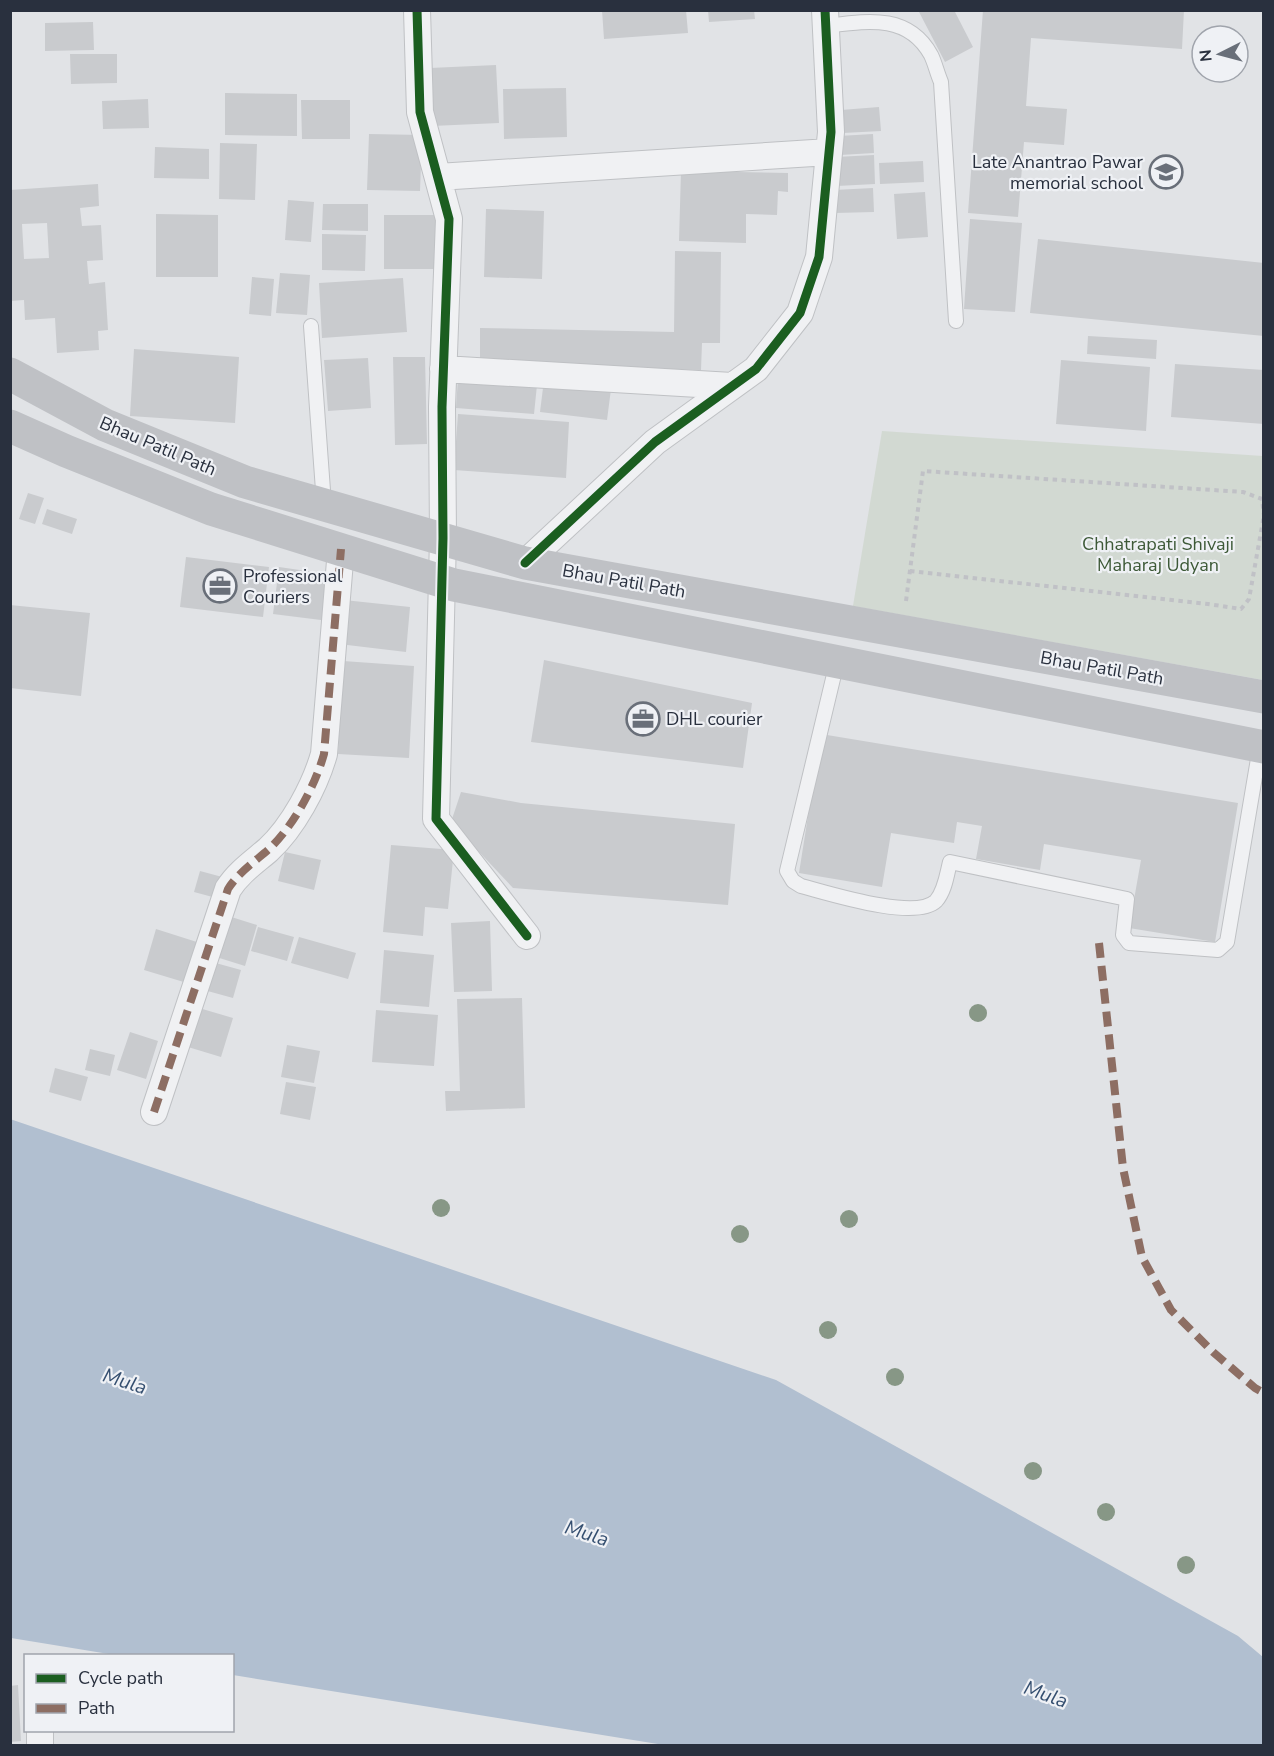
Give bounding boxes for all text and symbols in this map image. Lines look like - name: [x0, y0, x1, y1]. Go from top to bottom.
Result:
- north arrow: [1190, 24, 1250, 84]
- text: N: [1195, 48, 1218, 63]
- place label: Late Anantrao Pawar memorial school: [972, 150, 1144, 195]
- school or university icon: Late Anantrao Pawar memorial school: [1148, 154, 1184, 190]
- street label: Bhau Patil Path: [96, 411, 220, 481]
- park label: Chhatrapati Shivaji Maharaj Udyan: [1082, 532, 1234, 577]
- street label: Bhau Patil Path: [561, 558, 687, 604]
- place label: Professional Couriers: [243, 564, 343, 609]
- office icon: Professional Couriers: [202, 568, 238, 604]
- street label: Bhau Patil Path: [1039, 645, 1165, 691]
- office icon: DHL courier: [625, 701, 661, 737]
- place label: DHL courier: [666, 707, 763, 731]
- water label: Mula: [99, 1362, 150, 1401]
- water label: Mula: [561, 1514, 612, 1553]
- legend: [24, 1654, 234, 1732]
- text: Cycle path: [78, 1666, 163, 1690]
- water label: Mula: [1020, 1674, 1072, 1715]
- text: Path: [78, 1696, 115, 1720]

